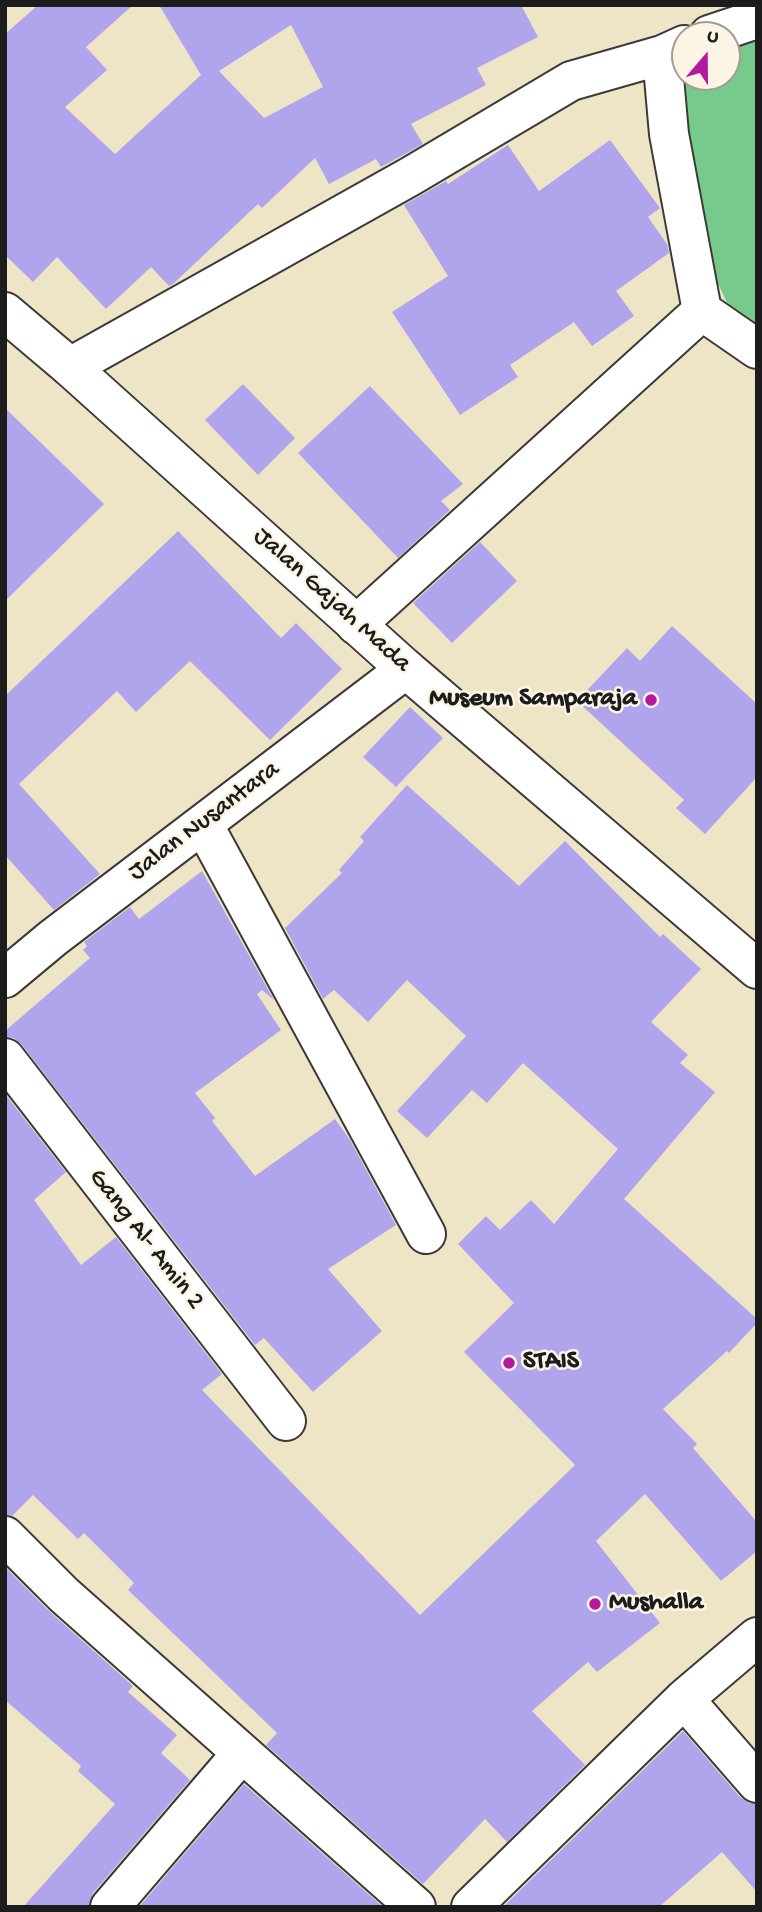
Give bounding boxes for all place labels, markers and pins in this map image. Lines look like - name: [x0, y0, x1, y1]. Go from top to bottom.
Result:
- place label: Museum Samparaja: [429, 684, 637, 716]
- marker: Museum Samparaja: [643, 692, 659, 708]
- place label: STAIS: [523, 1347, 579, 1379]
- marker: STAIS: [501, 1355, 517, 1371]
- place label: Mushalla: [609, 1588, 703, 1620]
- marker: Mushalla: [587, 1596, 603, 1612]

